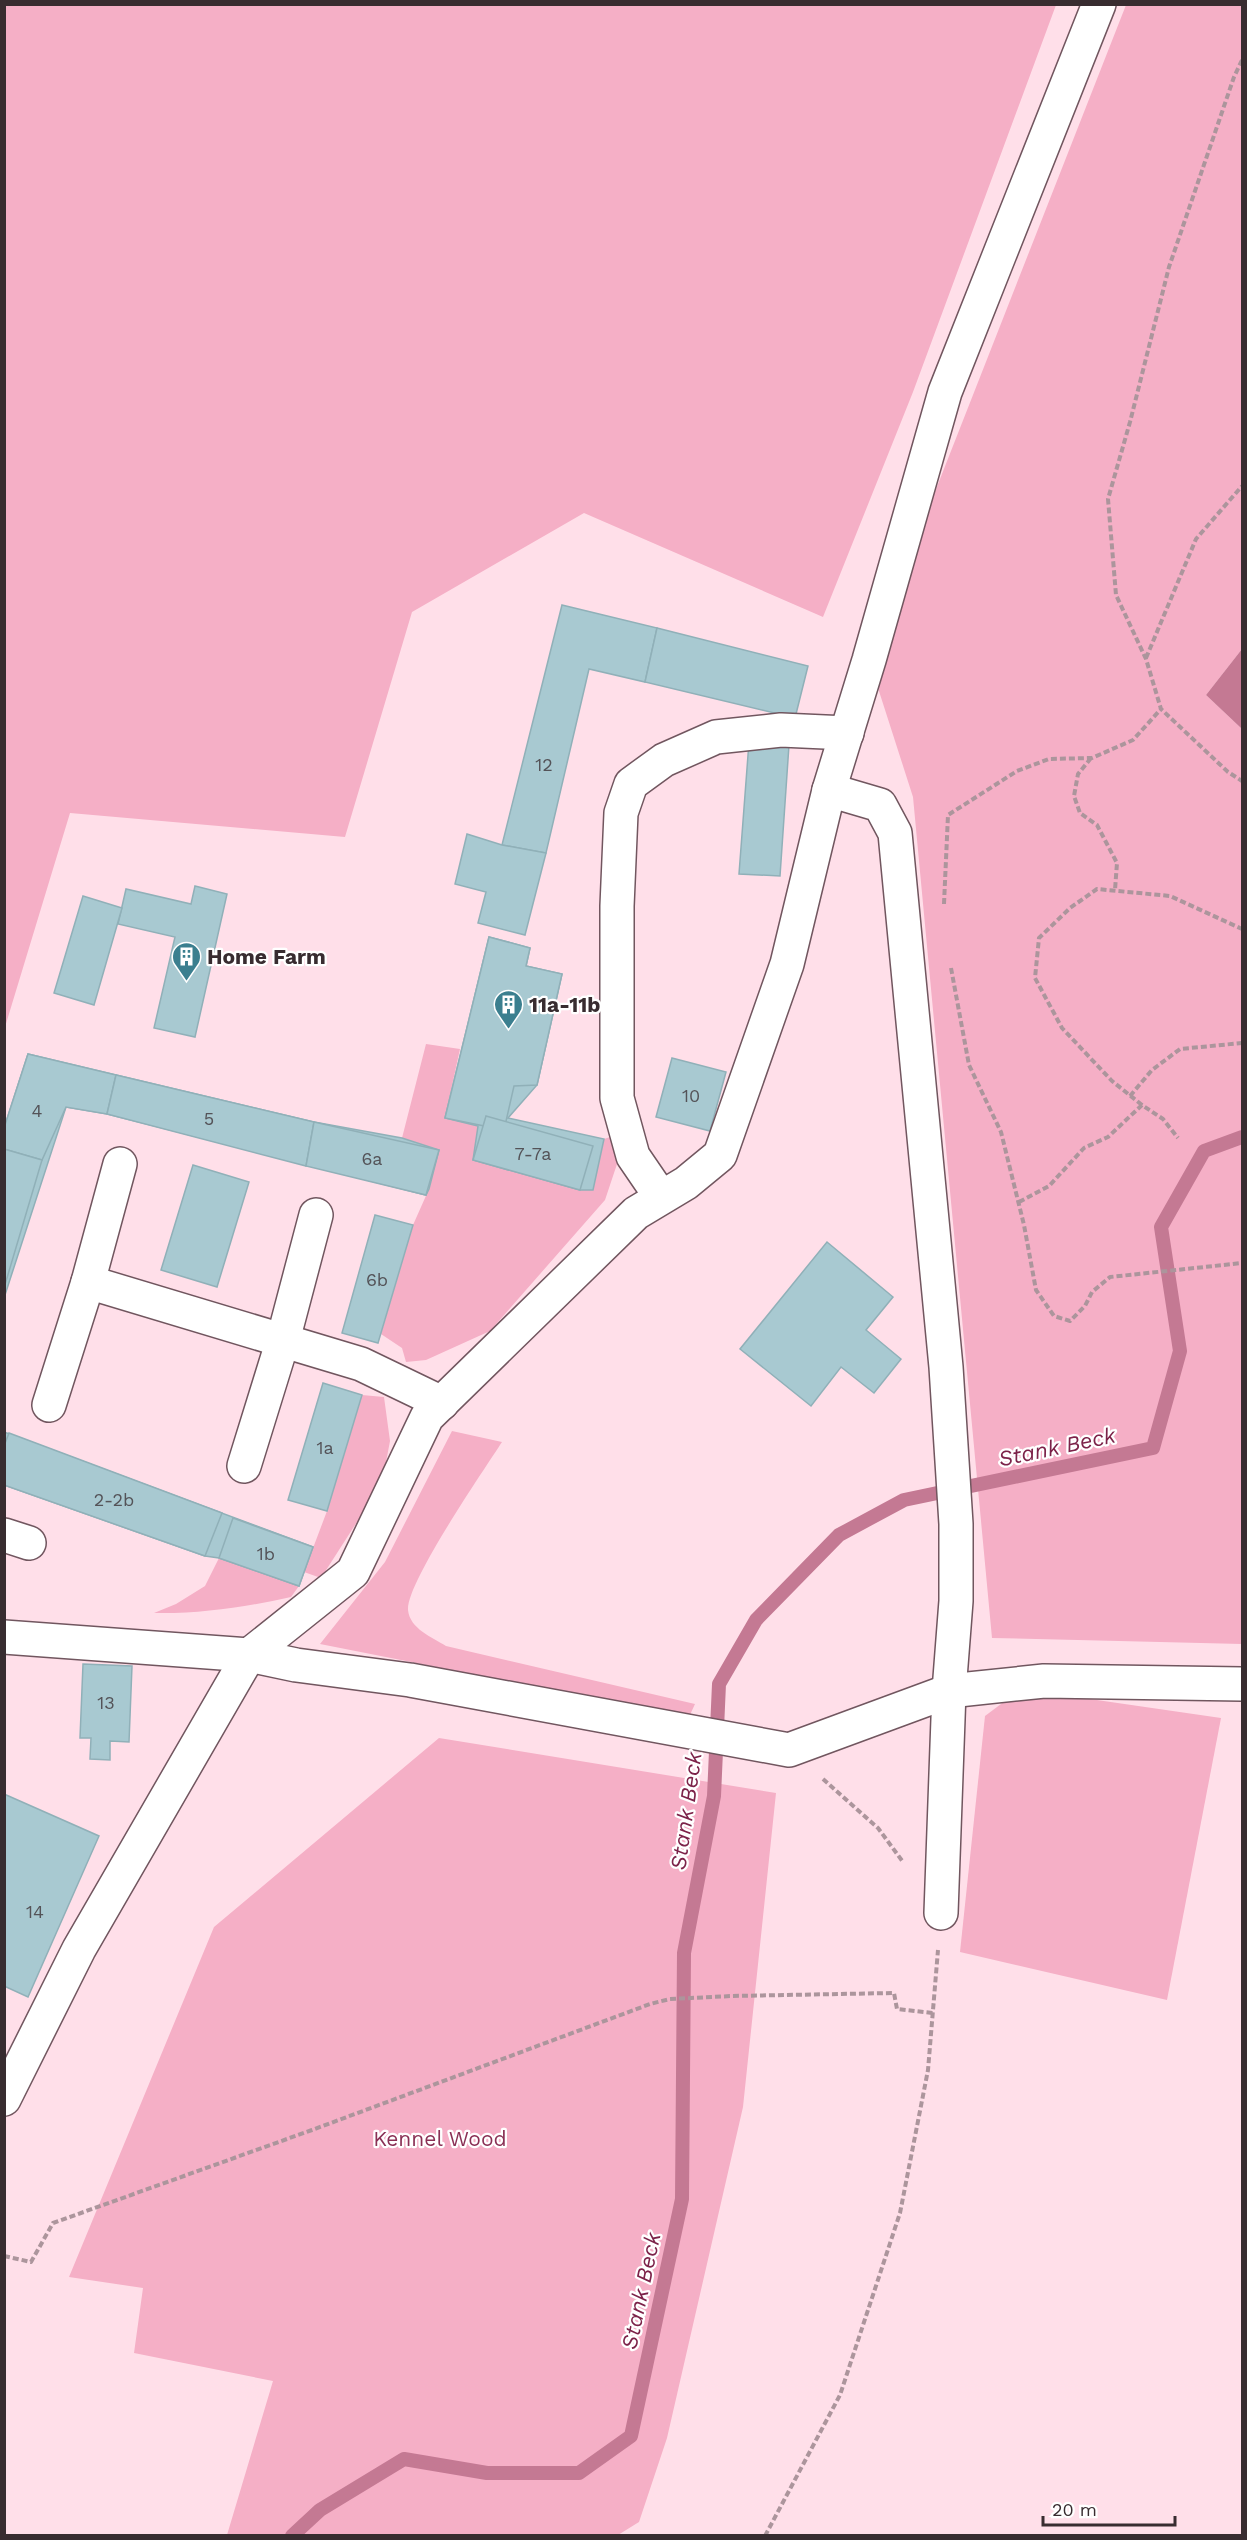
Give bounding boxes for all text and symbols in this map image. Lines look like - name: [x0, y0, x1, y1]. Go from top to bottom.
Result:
- house number: 12: [535, 754, 553, 775]
- building icon: Home Farm: [170, 940, 202, 982]
- place label: Home Farm: [207, 944, 326, 969]
- building icon: 11a-11b: [492, 988, 524, 1030]
- place label: 11a-11b: [529, 992, 601, 1017]
- house number: 10: [682, 1085, 700, 1106]
- house number: 4: [32, 1100, 43, 1121]
- house number: 5: [204, 1108, 214, 1129]
- house number: 7-7a: [514, 1143, 552, 1164]
- house number: 6a: [361, 1148, 383, 1169]
- house number: 6b: [366, 1269, 388, 1290]
- water label: Stank Beck: [996, 1422, 1119, 1472]
- house number: 1a: [316, 1437, 334, 1458]
- house number: 2-2b: [94, 1489, 134, 1510]
- house number: 1b: [257, 1543, 275, 1564]
- house number: 13: [97, 1692, 115, 1713]
- water label: Stank Beck: [665, 1749, 707, 1872]
- house number: 14: [26, 1901, 44, 1922]
- park label: Kennel Wood: [373, 2126, 507, 2151]
- water label: Stank Beck: [616, 2229, 666, 2352]
- scale bar: [1043, 2489, 1175, 2527]
- text: 20 m: [1052, 2499, 1097, 2520]

